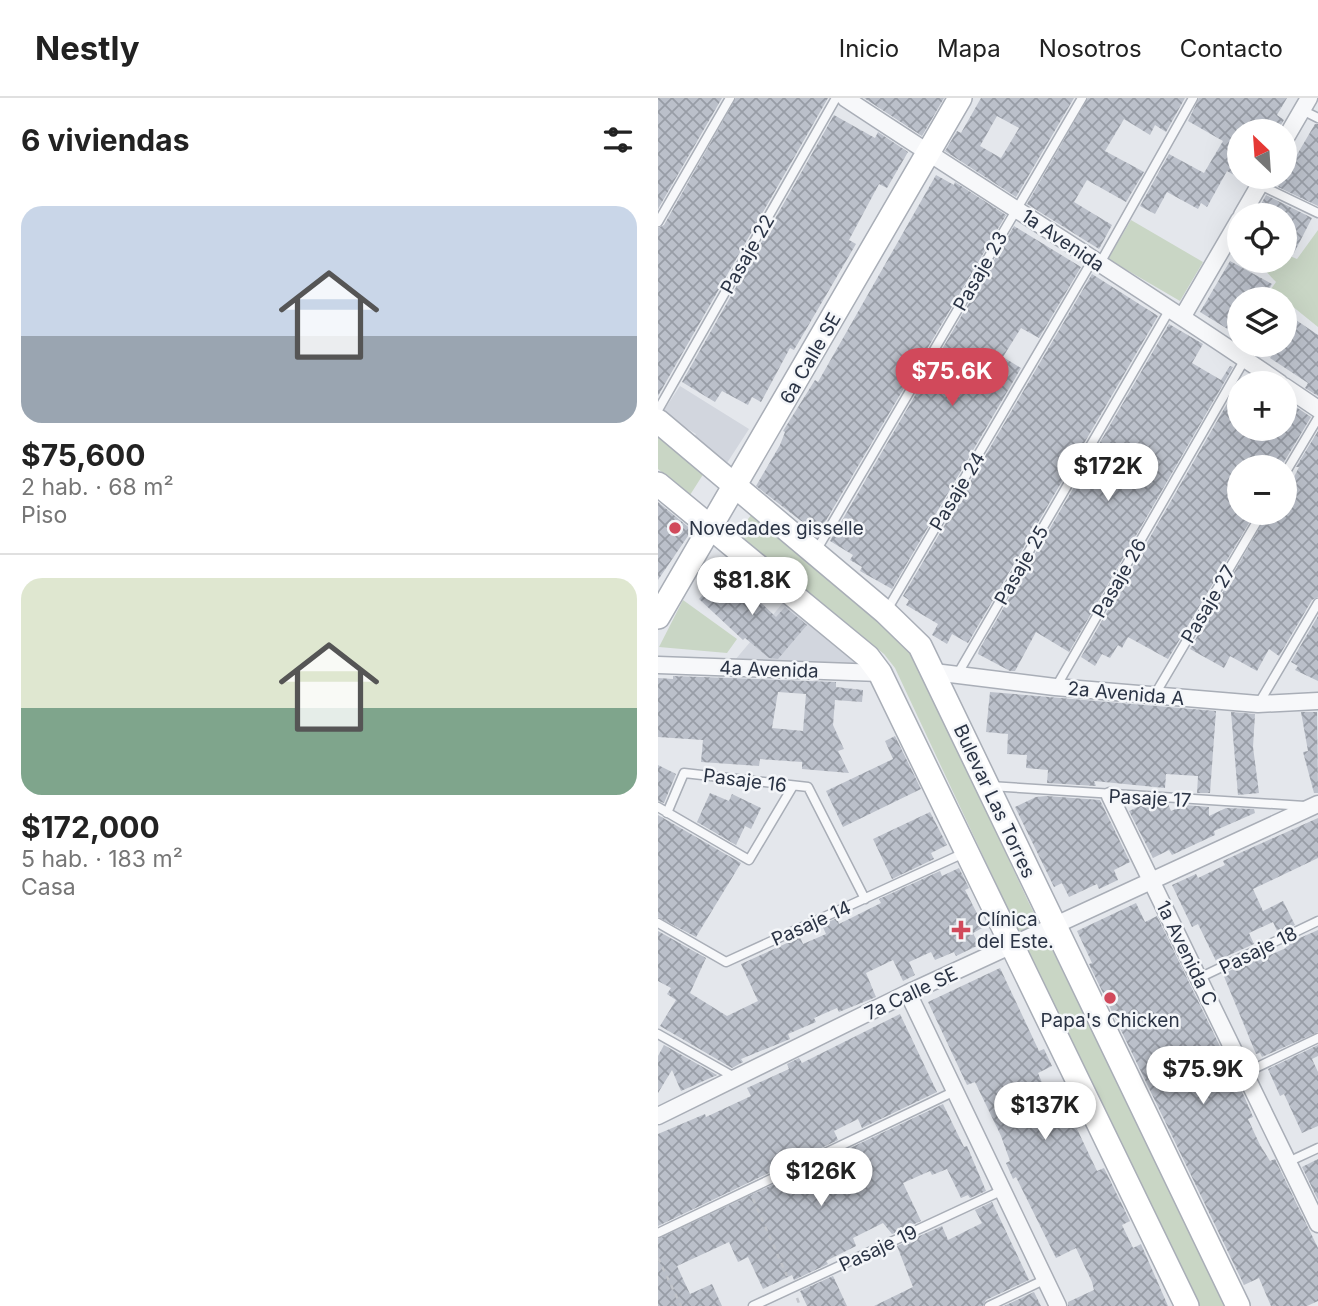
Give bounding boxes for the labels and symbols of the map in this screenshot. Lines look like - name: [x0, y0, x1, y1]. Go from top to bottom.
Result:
- north arrow: [1227, 119, 1297, 189]
- street label: 1a Avenida: [1017, 204, 1109, 277]
- street label: Pasaje 22: [716, 211, 779, 298]
- street label: Pasaje 23: [949, 227, 1012, 315]
- street label: 6a Calle SE: [775, 309, 846, 408]
- pin: $75.6K: [895, 348, 1009, 408]
- pin: $172K: [1059, 444, 1157, 503]
- street label: Pasaje 24: [925, 448, 990, 535]
- place label: Novedades gisselle: [689, 517, 864, 540]
- marker: Novedades gisselle: [667, 520, 683, 536]
- street label: Pasaje 25: [990, 522, 1053, 609]
- street label: Pasaje 26: [1087, 534, 1151, 622]
- pin: $81.8K: [695, 558, 809, 617]
- street label: Pasaje 27: [1176, 561, 1241, 647]
- street label: 4a Avenida: [719, 656, 819, 683]
- street label: 2a Avenida A: [1066, 677, 1185, 710]
- street label: Bulevar Las Torres: [949, 721, 1040, 882]
- street label: Pasaje 16: [702, 764, 788, 797]
- street label: Pasaje 17: [1108, 785, 1192, 812]
- street label: Pasaje 14: [768, 896, 854, 951]
- street label: 1a Avenida C: [1151, 897, 1222, 1010]
- place label: Clínica del Este.: [977, 908, 1054, 953]
- marker: Clínica del Este.: [951, 920, 971, 940]
- street label: Pasaje 18: [1215, 922, 1301, 979]
- street label: 7a Calle SE: [861, 962, 961, 1025]
- marker: Papa's Chicken: [1102, 990, 1118, 1006]
- place label: Papa's Chicken: [1040, 1009, 1180, 1032]
- pin: $75.9K: [1146, 1046, 1260, 1106]
- pin: $137K: [996, 1082, 1094, 1142]
- pin: $126K: [772, 1148, 870, 1208]
- street label: Pasaje 19: [835, 1220, 921, 1277]

